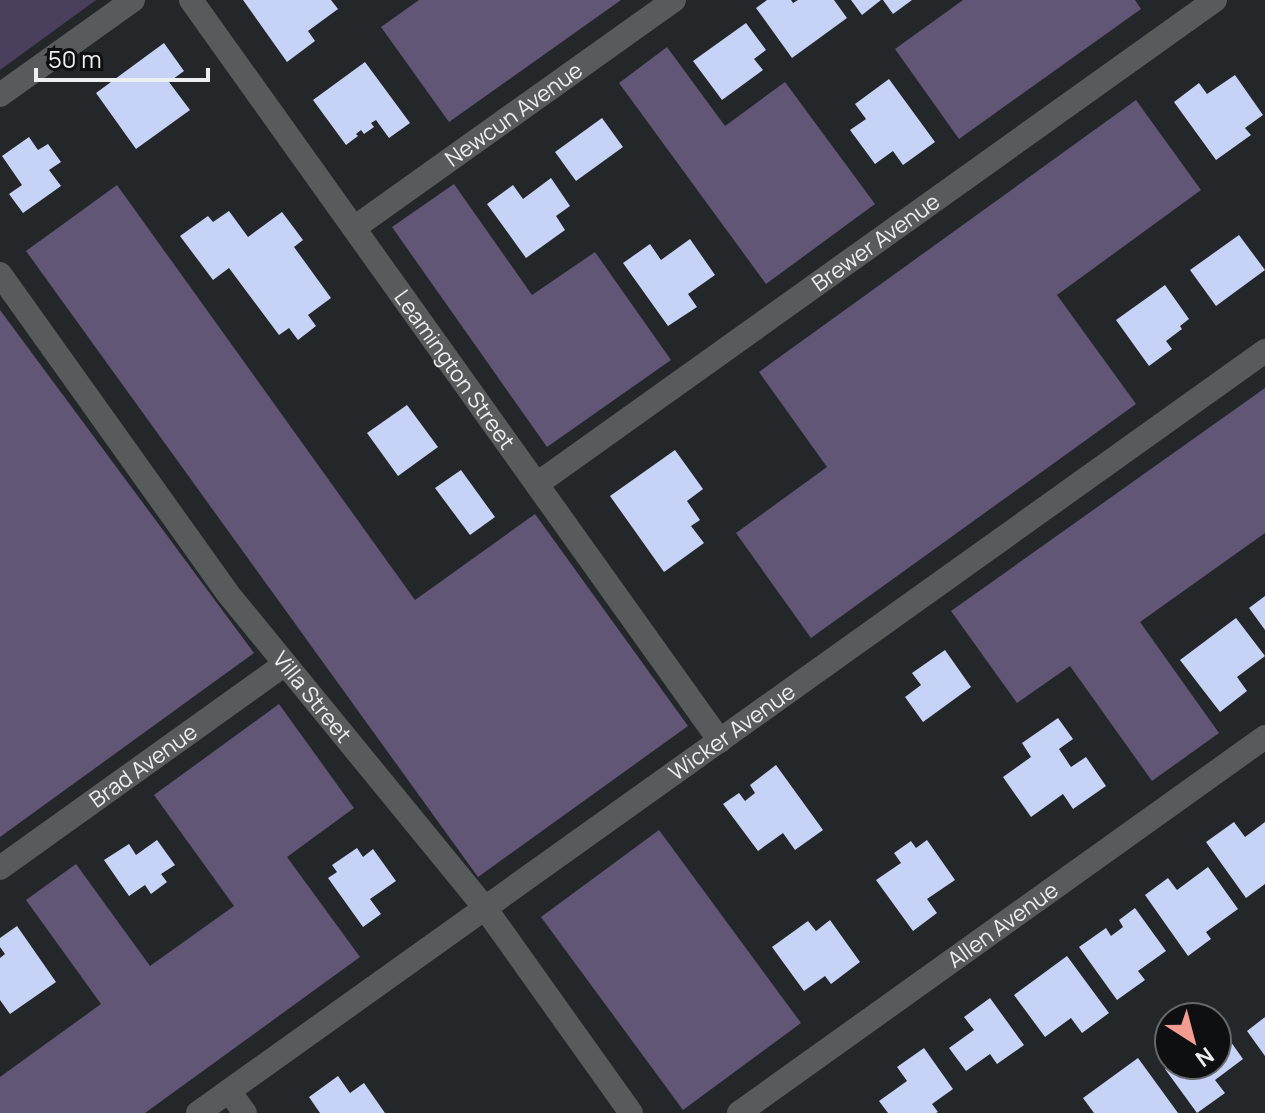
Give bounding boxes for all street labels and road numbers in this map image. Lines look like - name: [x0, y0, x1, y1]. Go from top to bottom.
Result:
- street label: Newcun Avenue: [439, 55, 588, 173]
- street label: Brewer Avenue: [806, 186, 946, 298]
- street label: Leamington Street: [388, 284, 522, 455]
- street label: Villa Street: [266, 645, 359, 749]
- street label: Wicker Avenue: [663, 676, 801, 787]
- street label: Brad Avenue: [83, 717, 203, 814]
- street label: Allen Avenue: [941, 875, 1064, 974]

